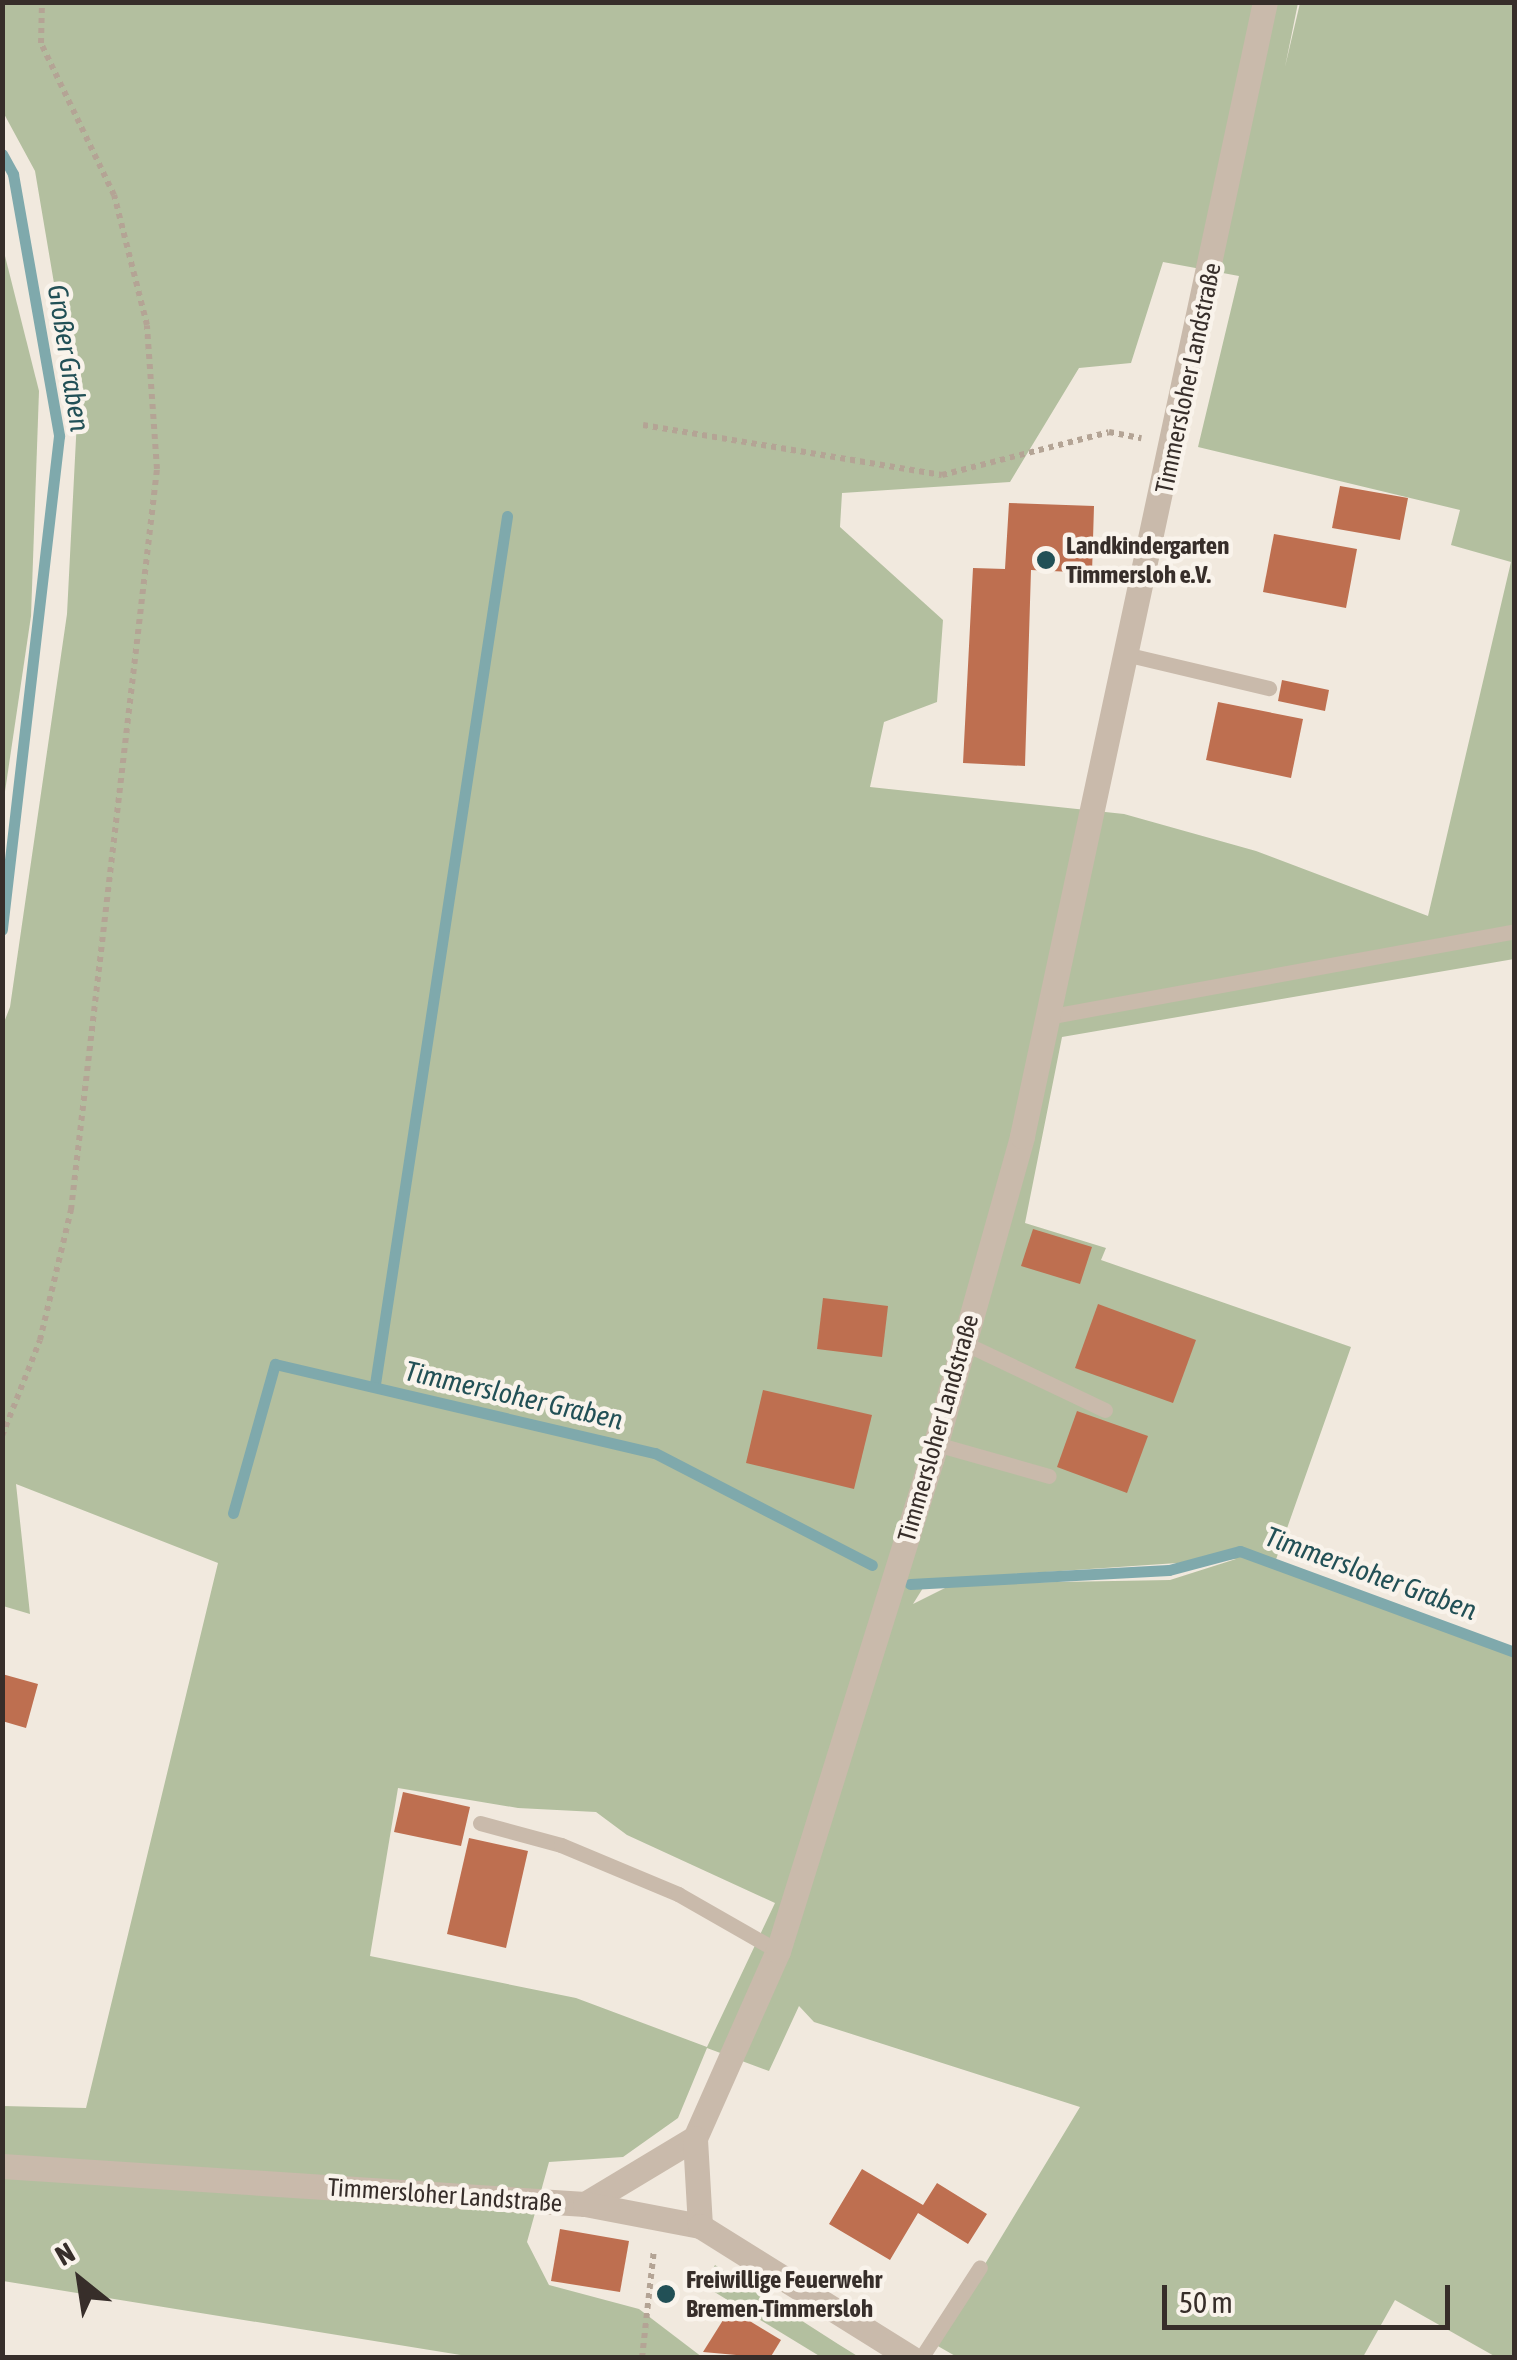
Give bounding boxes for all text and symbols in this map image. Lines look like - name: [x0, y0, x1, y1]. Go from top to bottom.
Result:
- street label: Timmersloher Landstraße: [1149, 260, 1227, 496]
- water label: Großer Graben: [41, 282, 97, 434]
- place label: Landkindergarten Timmersloh e.V.: [1066, 531, 1229, 590]
- marker: Landkindergarten Timmersloh e.V.: [1035, 549, 1057, 571]
- street label: Timmersloher Landstraße: [891, 1311, 985, 1545]
- water label: Timmersloher Graben: [402, 1354, 626, 1436]
- water label: Timmersloher Graben: [1261, 1519, 1481, 1627]
- street label: Timmersloher Landstraße: [327, 2172, 563, 2218]
- north arrow: [30, 2230, 130, 2330]
- text: N: [50, 2236, 80, 2272]
- place label: Freiwillige Feuerwehr Bremen-Timmersloh: [686, 2265, 882, 2324]
- scale bar: [1167, 2265, 1454, 2327]
- marker: Freiwillige Feuerwehr Bremen-Timmersloh: [655, 2283, 677, 2305]
- text: 50 m: [1179, 2285, 1233, 2319]

